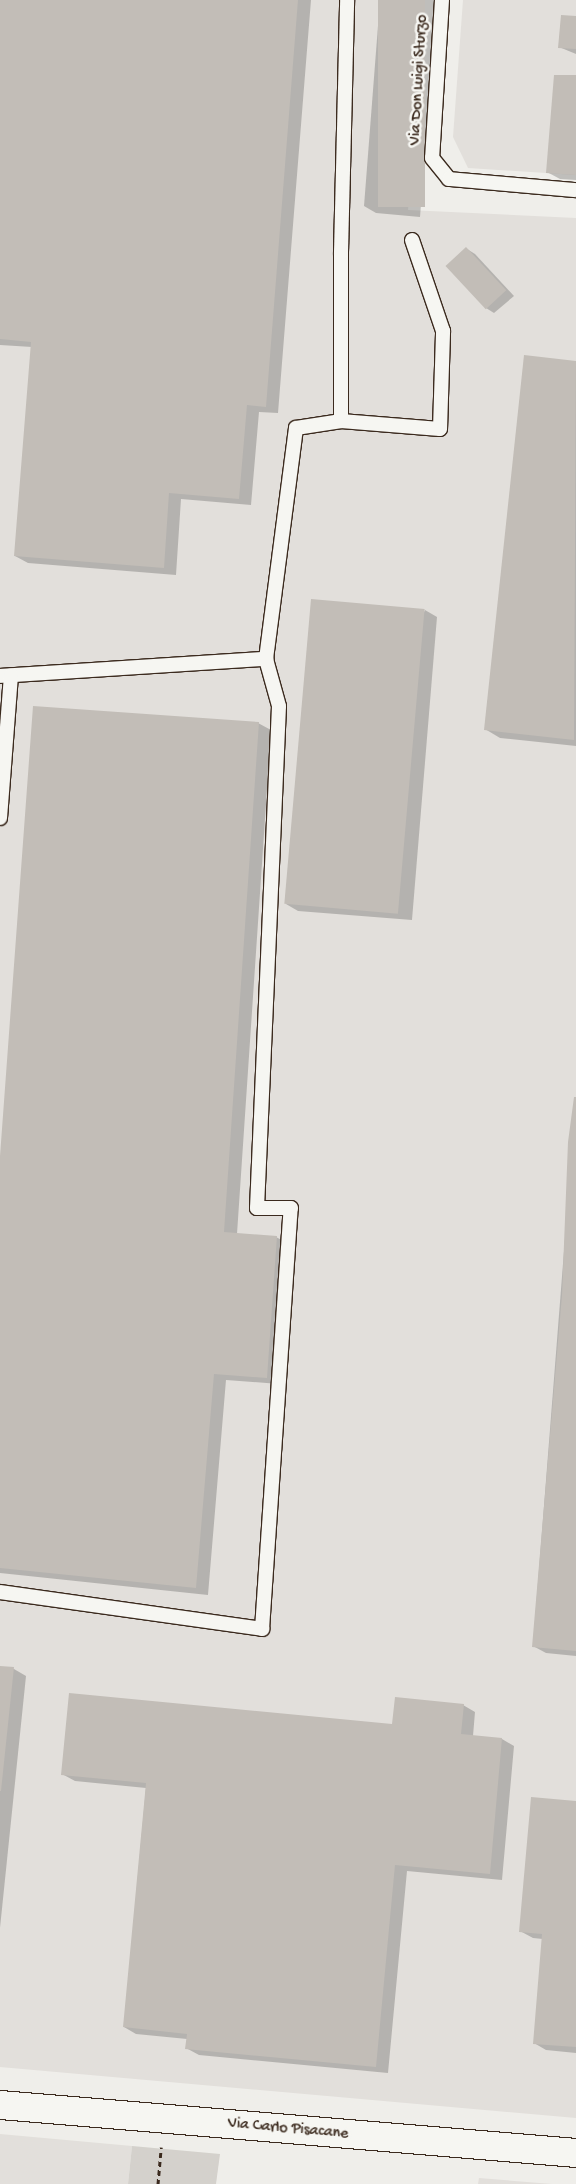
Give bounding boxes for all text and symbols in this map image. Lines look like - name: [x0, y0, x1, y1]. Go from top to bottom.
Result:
- street label: Via Don Luigi Sturzo: [407, 14, 433, 146]
- street label: Via Carlo Pisacane: [227, 2115, 349, 2145]

